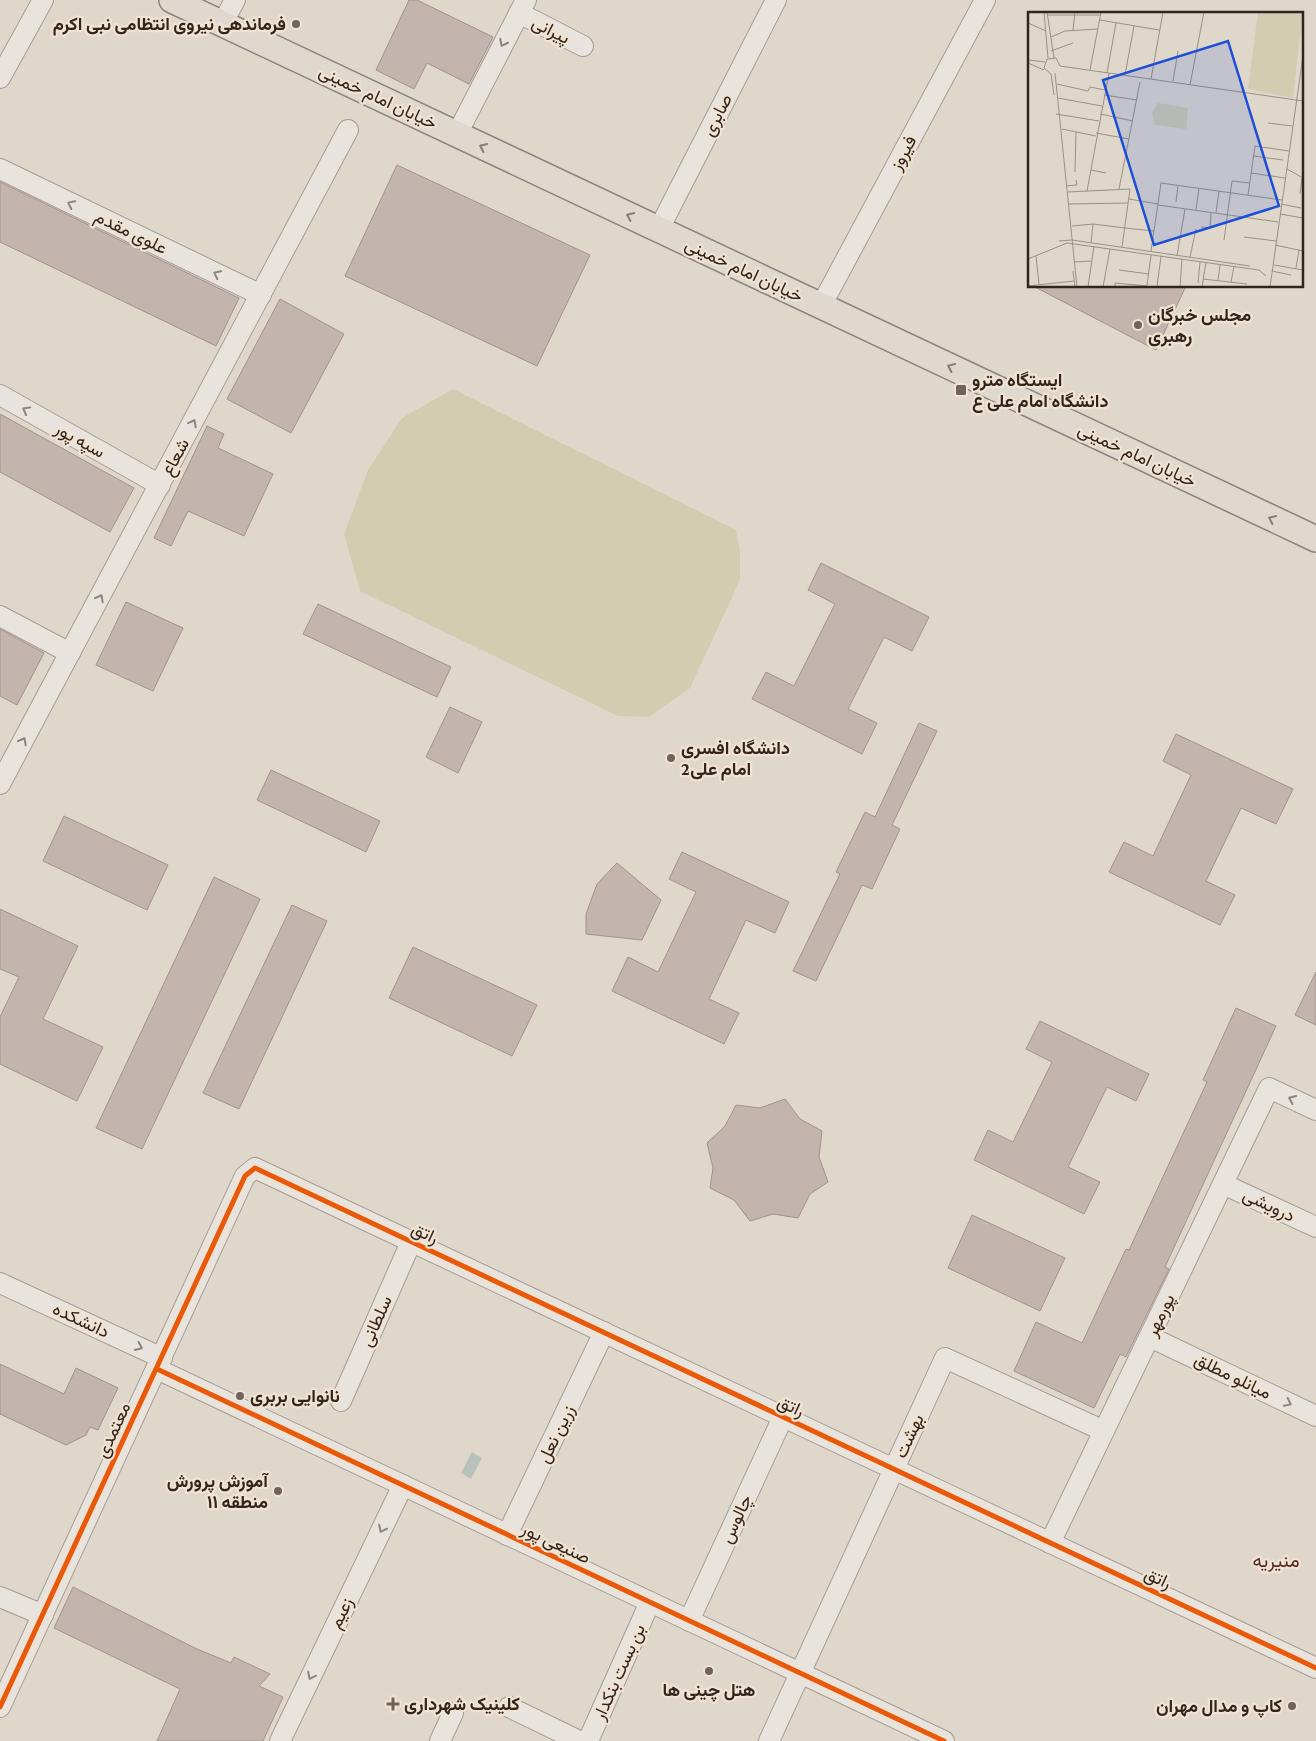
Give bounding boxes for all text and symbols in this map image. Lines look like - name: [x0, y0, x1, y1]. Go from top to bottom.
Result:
- street label: پیرانی: [528, 12, 573, 50]
- inset map: [1028, 12, 1304, 288]
- place label: فرماندهی نیروی انتظامی نبی اکرم: [53, 14, 286, 36]
- marker: فرماندهی نیروی انتظامی نبی اکرم: [290, 18, 302, 30]
- one-way arrow: [499, 38, 509, 47]
- street label: خیابان امام خمینی: [315, 61, 440, 135]
- street label: صابری: [698, 91, 737, 140]
- street label: فیروز: [885, 132, 921, 175]
- one-way arrow: [479, 142, 488, 153]
- one-way arrow: [67, 199, 76, 210]
- street label: علوی مقدم: [91, 206, 170, 260]
- one-way arrow: [626, 212, 635, 222]
- street label: خیابان امام خمینی: [681, 234, 806, 308]
- one-way arrow: [213, 270, 222, 280]
- place label: مجلس خبرگان رهبری: [1148, 305, 1251, 347]
- marker: مجلس خبرگان رهبری: [1132, 319, 1144, 331]
- one-way arrow: [947, 363, 956, 374]
- place label: ایستگاه مترو دانشگاه امام علی ع: [972, 370, 1109, 413]
- marker: ایستگاه مترو دانشگاه امام علی ع: [954, 383, 968, 397]
- one-way arrow: [22, 406, 31, 416]
- street label: سپه پور: [50, 418, 109, 464]
- street label: خیابان امام خمینی: [1074, 419, 1199, 493]
- one-way arrow: [186, 420, 196, 429]
- street label: شعاع: [157, 435, 195, 480]
- one-way arrow: [1268, 514, 1277, 525]
- one-way arrow: [93, 594, 103, 603]
- one-way arrow: [17, 737, 27, 746]
- place label: دانشگاه افسری امام علی2: [681, 738, 790, 781]
- marker: دانشگاه افسری امام علی2: [665, 752, 677, 764]
- one-way arrow: [1289, 1096, 1298, 1106]
- street label: درویشی: [1239, 1184, 1298, 1227]
- street label: راتق: [408, 1218, 442, 1249]
- street label: پورمهر: [1141, 1290, 1181, 1341]
- street label: سلطانی: [356, 1292, 397, 1350]
- street label: دانشکده: [49, 1298, 113, 1342]
- one-way arrow: [134, 1341, 143, 1351]
- street label: میانلو مطلق: [1191, 1349, 1275, 1404]
- place label: نانوایی بربری: [250, 1386, 340, 1407]
- marker: نانوایی بربری: [234, 1390, 246, 1402]
- street label: راتق: [774, 1391, 808, 1422]
- one-way arrow: [1283, 1397, 1292, 1407]
- street label: معتمدی: [91, 1399, 135, 1461]
- street label: زرین نعل: [533, 1402, 580, 1467]
- street label: بهشت: [890, 1411, 929, 1462]
- place label: آموزش پرورش منطقه ۱۱: [167, 1471, 269, 1512]
- marker: آموزش پرورش منطقه ۱۱: [272, 1485, 284, 1497]
- street label: چالوس: [716, 1492, 758, 1547]
- street label: صنیعی پور: [517, 1518, 594, 1569]
- one-way arrow: [377, 1524, 388, 1533]
- district label: منیریه: [1252, 1550, 1300, 1572]
- street label: راتق: [1141, 1563, 1175, 1594]
- street label: زعیم: [325, 1594, 359, 1633]
- street label: بن بست بنکدار: [589, 1621, 650, 1724]
- marker: هتل چینی ها: [703, 1665, 715, 1677]
- one-way arrow: [307, 1671, 317, 1680]
- place label: هتل چینی ها: [662, 1680, 756, 1702]
- place label: کلینیک شهرداری: [404, 1694, 520, 1715]
- place label: کاپ و مدال مهران: [1156, 1696, 1282, 1718]
- marker: کلینیک شهرداری: [386, 1697, 400, 1711]
- marker: کاپ و مدال مهران: [1286, 1700, 1298, 1712]

